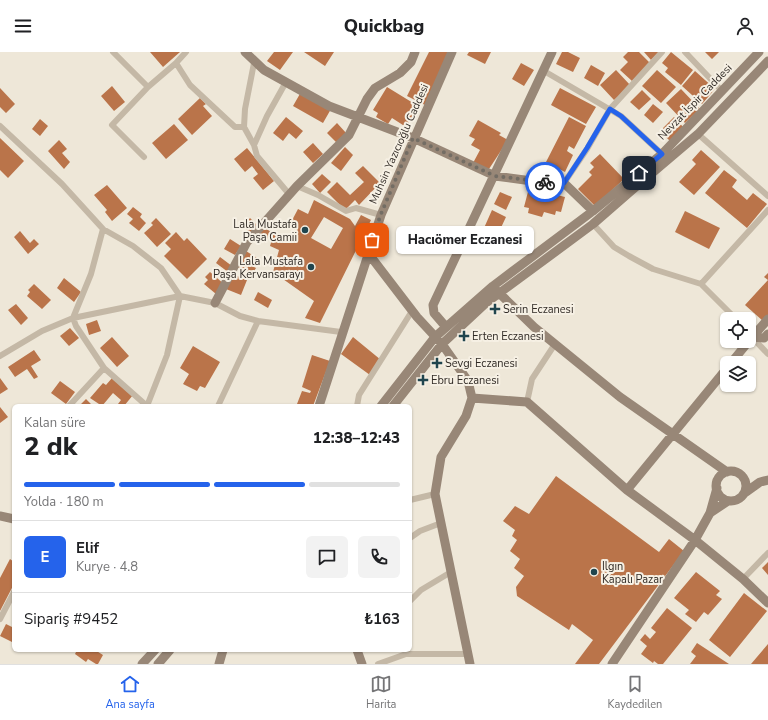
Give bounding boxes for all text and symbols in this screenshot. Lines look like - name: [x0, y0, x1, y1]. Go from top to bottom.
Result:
- text: Quickbag: [344, 14, 424, 38]
- icon: menu: [12, 15, 34, 37]
- icon: person: [734, 15, 756, 37]
- street label: Nevzat İspir Caddesi: [655, 61, 735, 143]
- street label: Muhsin Yazıcıoğlu Caddesi: [366, 82, 432, 206]
- pin: [622, 156, 656, 190]
- courier: [525, 162, 565, 202]
- icon: home: [628, 162, 650, 184]
- icon: bike: [534, 171, 556, 193]
- place label: Lala Mustafa Paşa Camii: [233, 217, 297, 245]
- pin: [355, 223, 389, 257]
- marker: Lala Mustafa Paşa Camii: [300, 225, 310, 235]
- callout: Hacıömer Eczanesi: [396, 226, 534, 254]
- icon: bag: [361, 229, 383, 251]
- text: Hacıömer Eczanesi: [408, 231, 522, 249]
- place label: Lala Mustafa Paşa Kervansarayı: [213, 254, 303, 282]
- marker: Lala Mustafa Paşa Kervansarayı: [306, 262, 316, 272]
- place label: Serin Eczanesi: [503, 302, 573, 317]
- marker: Serin Eczanesi: [490, 304, 500, 314]
- map controls: [720, 312, 756, 392]
- button: locate: [720, 312, 756, 348]
- place label: Erten Eczanesi: [472, 329, 544, 344]
- marker: Erten Eczanesi: [459, 331, 469, 341]
- place label: Sevgi Eczanesi: [445, 356, 517, 371]
- button: layers: [720, 356, 756, 392]
- marker: Sevgi Eczanesi: [432, 358, 442, 368]
- place label: Ebru Eczanesi: [431, 373, 499, 388]
- marker: Ebru Eczanesi: [418, 375, 428, 385]
- text: Kalan süre: [24, 414, 86, 432]
- text: 12:38–12:43: [313, 428, 400, 448]
- text: 2 dk: [24, 429, 77, 464]
- text: Yolda · 180 m: [24, 493, 104, 511]
- button: chat: [306, 536, 348, 578]
- button: phone: [358, 536, 400, 578]
- text: Elif: [76, 538, 99, 558]
- text: E: [41, 547, 49, 567]
- text: Kurye · 4.8: [76, 558, 138, 576]
- place label: Ilgın Kapalı Pazar: [602, 559, 663, 587]
- marker: Ilgın Kapalı Pazar: [589, 567, 599, 577]
- text: Sipariş #9452: [24, 609, 118, 629]
- text: ₺163: [364, 609, 400, 629]
- tab: Ana sayfa: [106, 673, 155, 712]
- tab: Harita: [366, 673, 396, 712]
- tab: Kaydedilen: [608, 673, 662, 712]

